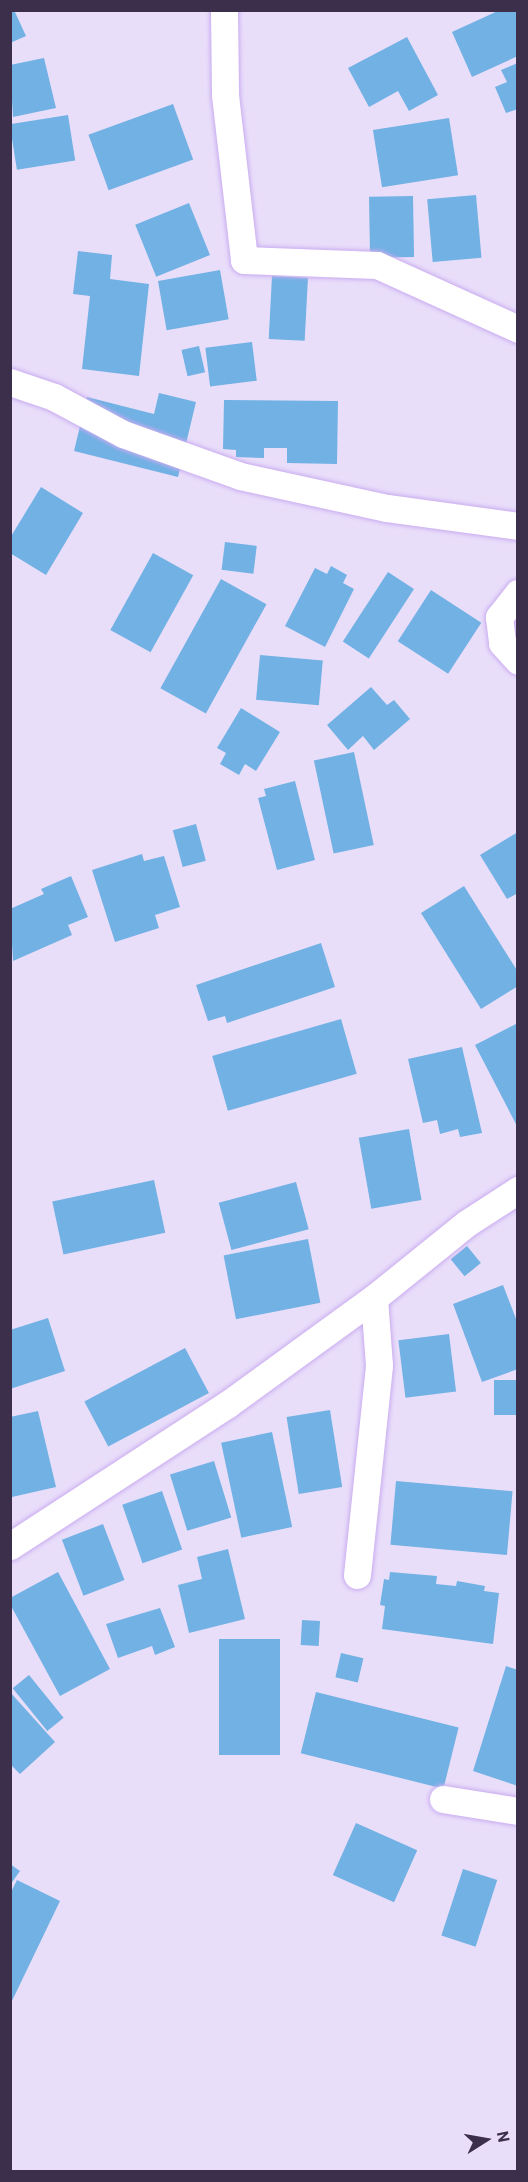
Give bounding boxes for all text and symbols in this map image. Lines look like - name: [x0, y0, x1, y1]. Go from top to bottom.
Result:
- north arrow: [456, 2110, 516, 2170]
- text: N: [494, 2129, 514, 2143]

